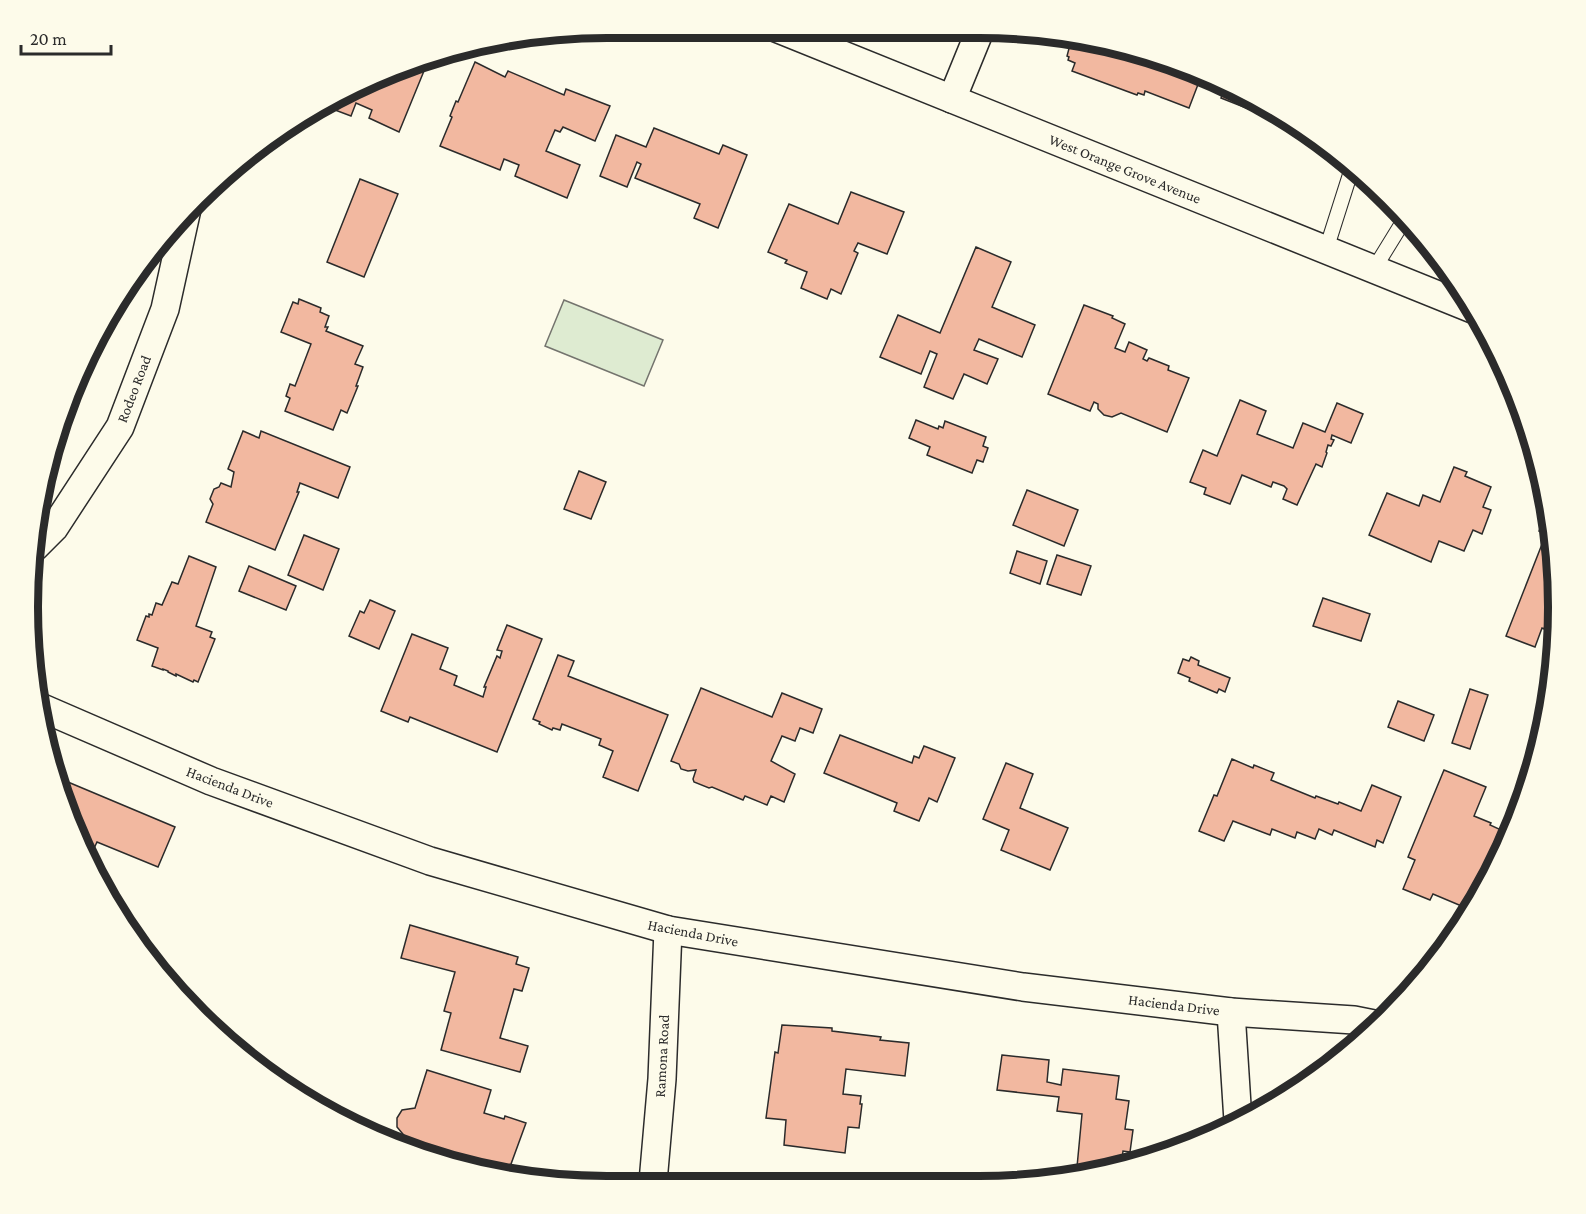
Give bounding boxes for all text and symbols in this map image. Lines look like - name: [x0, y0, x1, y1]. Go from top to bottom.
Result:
- scale bar: [21, 18, 111, 56]
- text: 20 m: [30, 29, 67, 49]
- street label: West Orange Grove Avenue: [1046, 131, 1204, 208]
- street label: Rodeo Road: [114, 353, 154, 425]
- street label: Hacienda Drive: [184, 763, 276, 811]
- street label: Hacienda Drive: [646, 916, 740, 950]
- street label: Hacienda Drive: [1127, 991, 1221, 1019]
- street label: Ramona Road: [652, 1014, 672, 1098]

